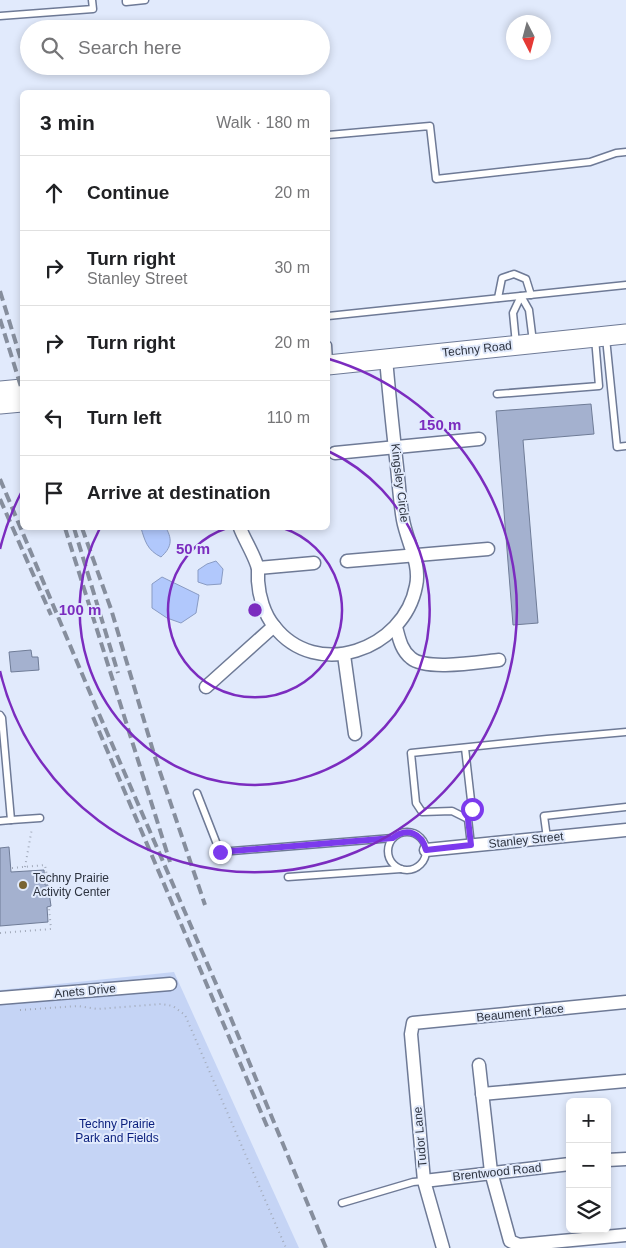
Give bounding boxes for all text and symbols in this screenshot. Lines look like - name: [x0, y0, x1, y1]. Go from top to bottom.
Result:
- north arrow: [506, 15, 551, 60]
- search box: [20, 20, 330, 75]
- icon: search: [38, 34, 66, 62]
- text: Search here: [78, 37, 182, 58]
- text: 3 min: [40, 111, 95, 134]
- text: Walk · 180 m: [216, 114, 310, 131]
- icon: ahead: [40, 179, 68, 207]
- text: Continue: [87, 182, 169, 203]
- text: 20 m: [274, 184, 310, 201]
- text: Turn right: [87, 248, 175, 269]
- icon: right: [40, 254, 68, 282]
- text: 30 m: [274, 259, 310, 276]
- text: Stanley Street: [87, 270, 188, 287]
- icon: right: [40, 329, 68, 357]
- text: Turn right: [87, 332, 175, 353]
- text: 20 m: [274, 334, 310, 351]
- street label: Techny Road: [441, 338, 513, 360]
- icon: left: [40, 404, 68, 432]
- text: Turn left: [87, 407, 162, 428]
- text: 110 m: [267, 409, 310, 426]
- text: 150 m: [419, 416, 461, 433]
- street label: Kingsley Circle: [388, 443, 412, 524]
- icon: arrive: [40, 479, 68, 507]
- text: Arrive at destination: [87, 482, 271, 503]
- text: 50 m: [176, 540, 210, 557]
- text: 100 m: [59, 601, 101, 618]
- centre of rings: [246, 601, 264, 619]
- route start: [461, 798, 484, 821]
- street label: Stanley Street: [488, 829, 565, 851]
- route end: [209, 841, 232, 864]
- place label: Techny Prairie Activity Center: [33, 871, 110, 899]
- marker: Techny Prairie Activity Center: [17, 879, 29, 891]
- street label: Anets Drive: [53, 981, 117, 1001]
- street label: Beaument Place: [475, 1001, 565, 1025]
- map controls: [566, 1098, 611, 1233]
- button: +: [566, 1098, 611, 1143]
- street label: Tudor Lane: [410, 1106, 430, 1168]
- park label: Techny Prairie Park and Fields: [75, 1117, 159, 1145]
- button: −: [566, 1143, 611, 1188]
- street label: Brentwood Road: [452, 1160, 542, 1184]
- button: layers: [566, 1188, 611, 1233]

